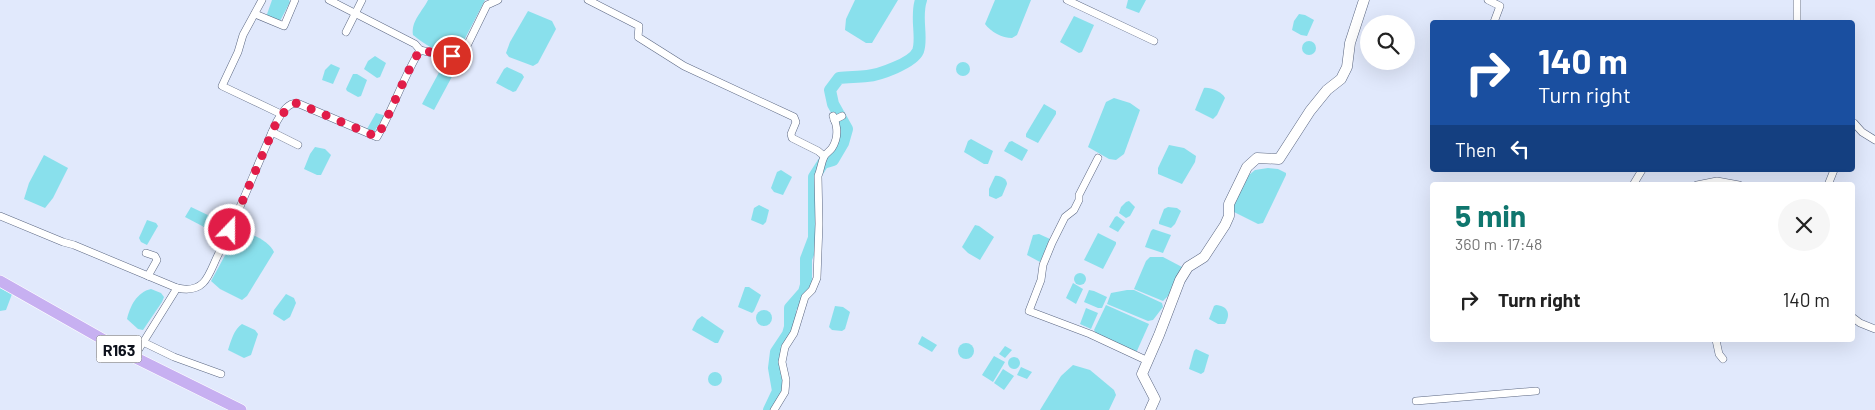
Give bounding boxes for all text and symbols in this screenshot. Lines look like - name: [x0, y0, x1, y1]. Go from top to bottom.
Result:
- map controls: [1360, 15, 1415, 70]
- button: search: [1360, 15, 1415, 70]
- pin: [431, 35, 473, 77]
- text: 140 m: [1538, 39, 1628, 81]
- icon: right: [1455, 40, 1520, 105]
- icon: arrive: [438, 42, 466, 70]
- text: Turn right: [1538, 81, 1631, 107]
- icon: left: [1506, 135, 1534, 163]
- text: Then: [1455, 138, 1496, 161]
- text: 5 min: [1455, 197, 1526, 233]
- button: close: [1778, 199, 1830, 251]
- position arrow: [203, 203, 255, 255]
- text: 360 m · 17:48: [1455, 234, 1542, 253]
- icon: right: [1455, 286, 1483, 314]
- text: Turn right: [1498, 288, 1580, 311]
- text: 140 m: [1783, 288, 1830, 311]
- road number: R163: [96, 336, 142, 362]

